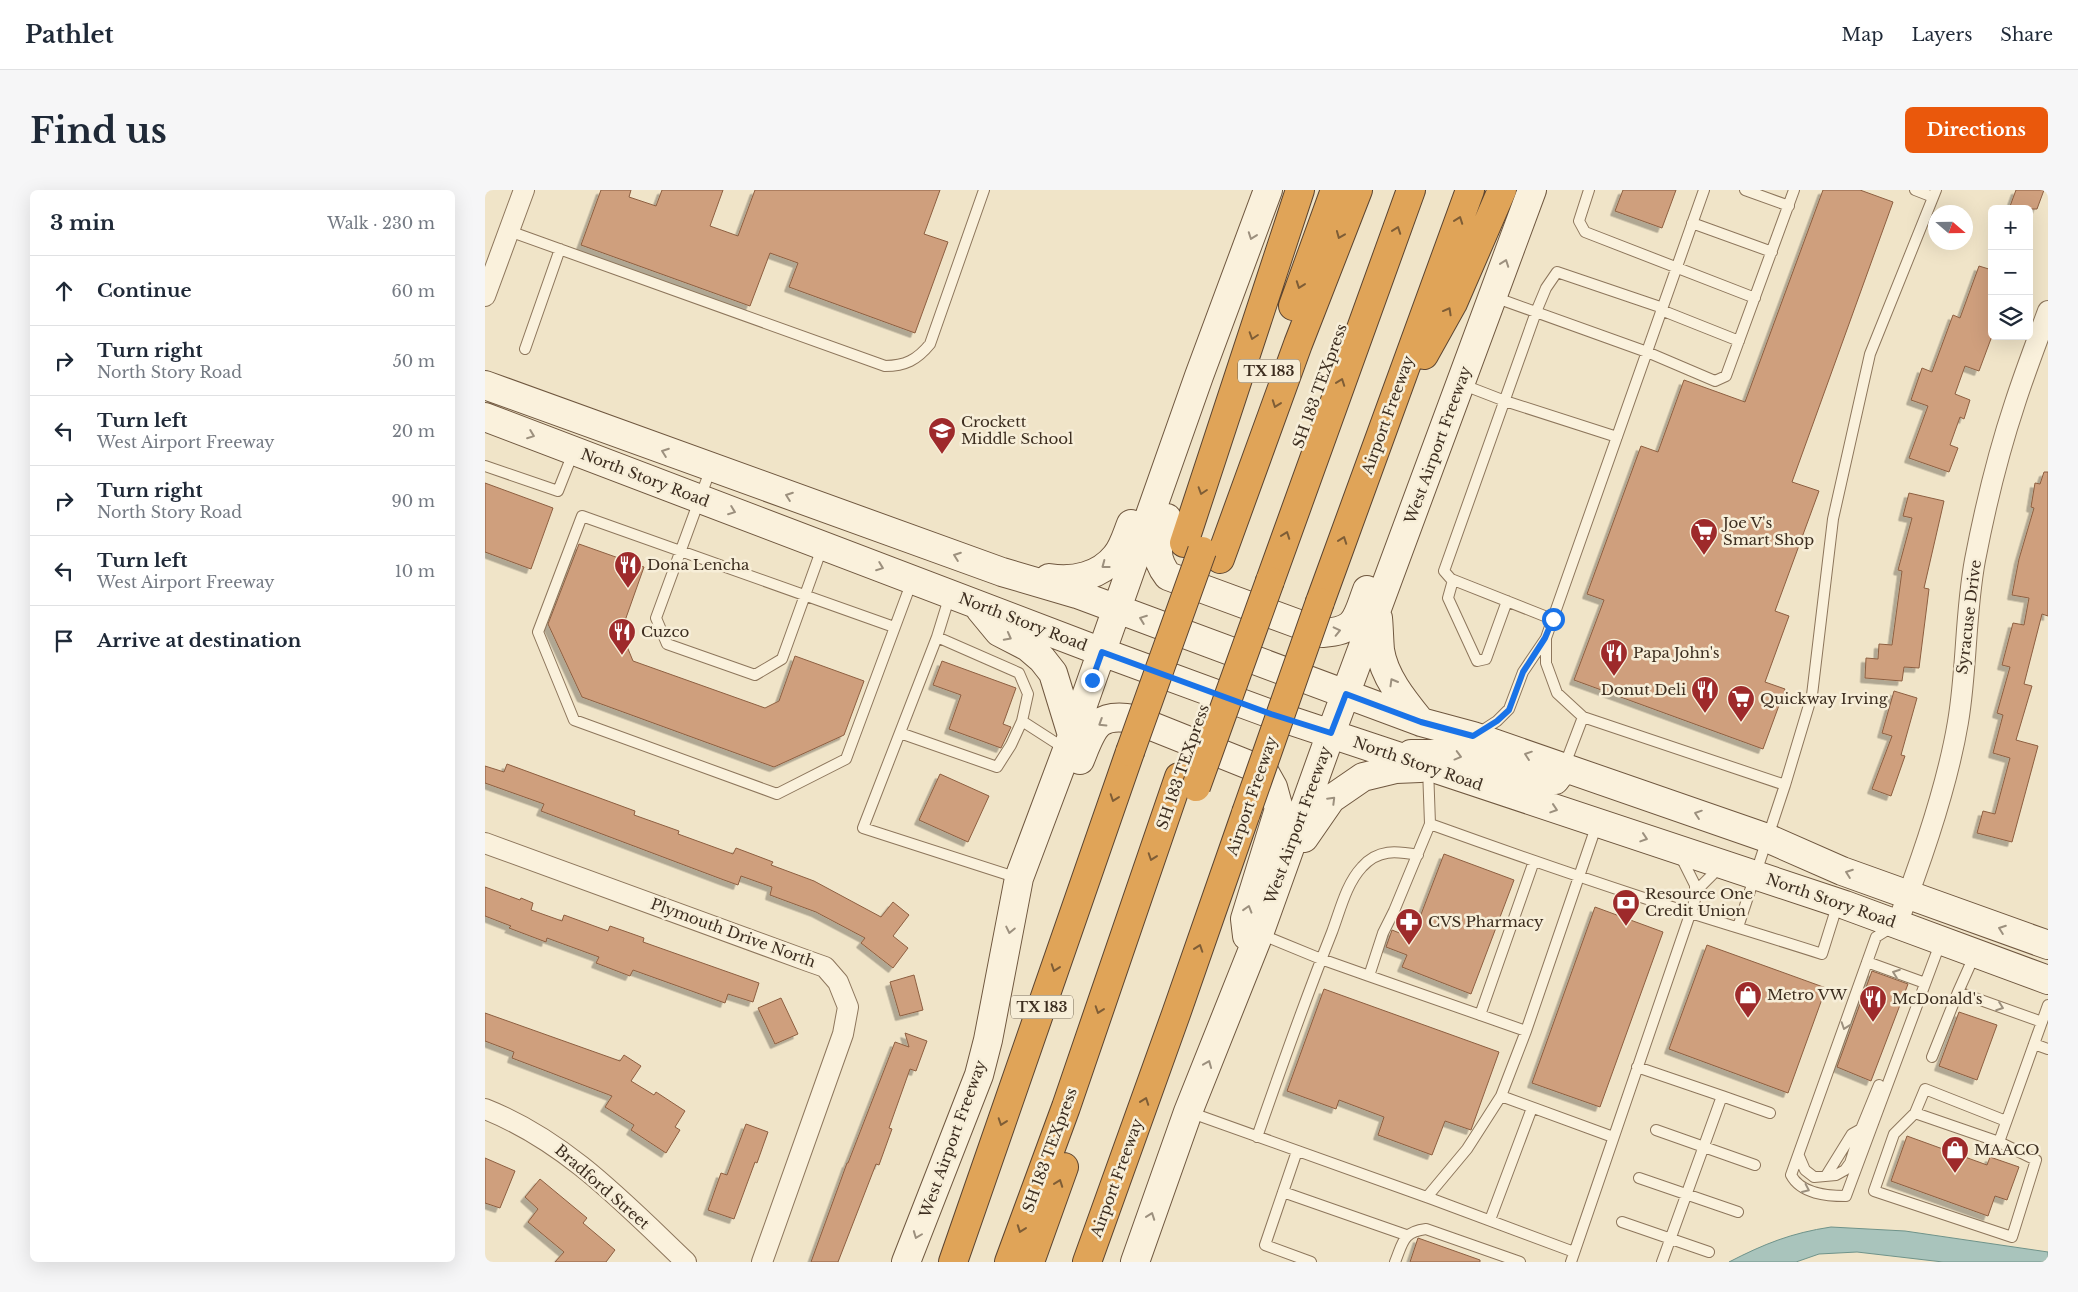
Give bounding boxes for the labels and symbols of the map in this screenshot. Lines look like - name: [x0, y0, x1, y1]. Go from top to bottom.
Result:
- north arrow: [1928, 205, 1973, 250]
- one-way arrow: [1453, 217, 1463, 225]
- one-way arrow: [1391, 226, 1401, 234]
- one-way arrow: [1336, 230, 1346, 239]
- one-way arrow: [1248, 231, 1258, 240]
- one-way arrow: [1499, 259, 1509, 268]
- one-way arrow: [1296, 280, 1306, 289]
- one-way arrow: [1442, 308, 1452, 317]
- street label: SH 183 TEXpress: [1288, 321, 1351, 451]
- one-way arrow: [1249, 332, 1259, 340]
- street label: Airport Freeway: [1357, 352, 1418, 478]
- road number: TX 183: [1238, 360, 1300, 382]
- street label: West Airport Freeway: [1400, 363, 1475, 527]
- one-way arrow: [1335, 379, 1345, 387]
- one-way arrow: [1272, 399, 1282, 408]
- place label: Crockett Middle School: [961, 412, 1073, 448]
- school or university icon: Crockett Middle School: [927, 416, 957, 455]
- one-way arrow: [526, 429, 534, 439]
- street label: North Story Road: [578, 444, 712, 511]
- one-way arrow: [662, 447, 670, 457]
- one-way arrow: [1198, 486, 1208, 494]
- one-way arrow: [785, 492, 793, 502]
- one-way arrow: [727, 505, 735, 515]
- place label: Joe V's Smart Shop: [1721, 513, 1814, 549]
- supermarket icon: Joe V's Smart Shop: [1689, 517, 1719, 556]
- one-way arrow: [1280, 531, 1290, 540]
- one-way arrow: [1337, 536, 1347, 545]
- restaurant icon: Dona Lencha: [613, 550, 643, 589]
- one-way arrow: [953, 552, 961, 562]
- place label: Dona Lencha: [647, 555, 750, 574]
- street label: Syracuse Drive: [1952, 559, 1985, 675]
- one-way arrow: [1102, 560, 1111, 568]
- one-way arrow: [875, 561, 883, 571]
- street label: North Story Road: [956, 588, 1090, 655]
- route start: [1542, 608, 1565, 631]
- one-way arrow: [1140, 615, 1148, 625]
- restaurant icon: Cuzco: [607, 617, 637, 656]
- place label: Cuzco: [641, 622, 689, 641]
- one-way arrow: [1333, 626, 1341, 637]
- one-way arrow: [1003, 630, 1012, 640]
- restaurant icon: Papa John's: [1599, 638, 1629, 677]
- place label: Papa John's: [1633, 643, 1720, 662]
- route end: [1081, 669, 1104, 692]
- restaurant icon: Donut Deli: [1690, 675, 1720, 714]
- one-way arrow: [1389, 679, 1399, 688]
- place label: Donut Deli: [1601, 680, 1686, 699]
- supermarket icon: Quickway Irving: [1726, 684, 1756, 723]
- place label: Quickway Irving: [1760, 689, 1889, 708]
- street label: SH 183 TEXpress: [1152, 701, 1213, 832]
- one-way arrow: [1098, 716, 1107, 726]
- street label: North Story Road: [1351, 732, 1486, 795]
- street label: Airport Freeway: [1222, 733, 1281, 859]
- street label: West Airport Freeway: [1260, 743, 1335, 907]
- one-way arrow: [1453, 751, 1461, 761]
- one-way arrow: [1524, 751, 1533, 761]
- one-way arrow: [1110, 794, 1120, 802]
- one-way arrow: [1326, 797, 1335, 806]
- one-way arrow: [1550, 803, 1558, 813]
- one-way arrow: [1694, 810, 1703, 820]
- one-way arrow: [1639, 833, 1647, 843]
- one-way arrow: [1148, 852, 1158, 860]
- street label: North Story Road: [1764, 869, 1899, 932]
- one-way arrow: [1846, 869, 1854, 879]
- place label: Resource One Credit Union: [1645, 884, 1753, 920]
- bank icon: Resource One Credit Union: [1611, 888, 1641, 927]
- street label: Plymouth Drive North: [648, 894, 818, 971]
- one-way arrow: [1242, 906, 1252, 914]
- pharmacy icon: CVS Pharmacy: [1394, 907, 1424, 946]
- place label: CVS Pharmacy: [1428, 912, 1544, 931]
- one-way arrow: [1998, 925, 2007, 935]
- one-way arrow: [1005, 926, 1015, 935]
- one-way arrow: [1193, 944, 1203, 952]
- one-way arrow: [1051, 964, 1061, 972]
- one-way arrow: [1892, 969, 1901, 979]
- shop icon: Metro VW: [1733, 980, 1763, 1019]
- restaurant icon: McDonald's: [1858, 984, 1888, 1023]
- place label: Metro VW: [1767, 985, 1847, 1004]
- place label: McDonald's: [1892, 989, 1983, 1008]
- road number: TX 183: [1011, 996, 1073, 1019]
- one-way arrow: [1995, 1001, 2003, 1011]
- one-way arrow: [1095, 1006, 1105, 1014]
- one-way arrow: [1841, 1021, 1851, 1029]
- street label: West Airport Freeway: [915, 1057, 990, 1221]
- one-way arrow: [1201, 1060, 1212, 1069]
- street label: SH 183 TEXpress: [1018, 1085, 1081, 1215]
- one-way arrow: [1139, 1097, 1149, 1106]
- street label: Airport Freeway: [1086, 1115, 1147, 1241]
- one-way arrow: [998, 1117, 1008, 1126]
- shop icon: MAACO: [1940, 1135, 1970, 1174]
- street label: Bradford Street: [551, 1140, 654, 1233]
- place label: MAACO: [1974, 1140, 2039, 1159]
- one-way arrow: [1053, 1179, 1063, 1188]
- one-way arrow: [1801, 1182, 1810, 1193]
- one-way arrow: [1145, 1212, 1155, 1221]
- one-way arrow: [1017, 1225, 1027, 1233]
- one-way arrow: [913, 1231, 923, 1239]

